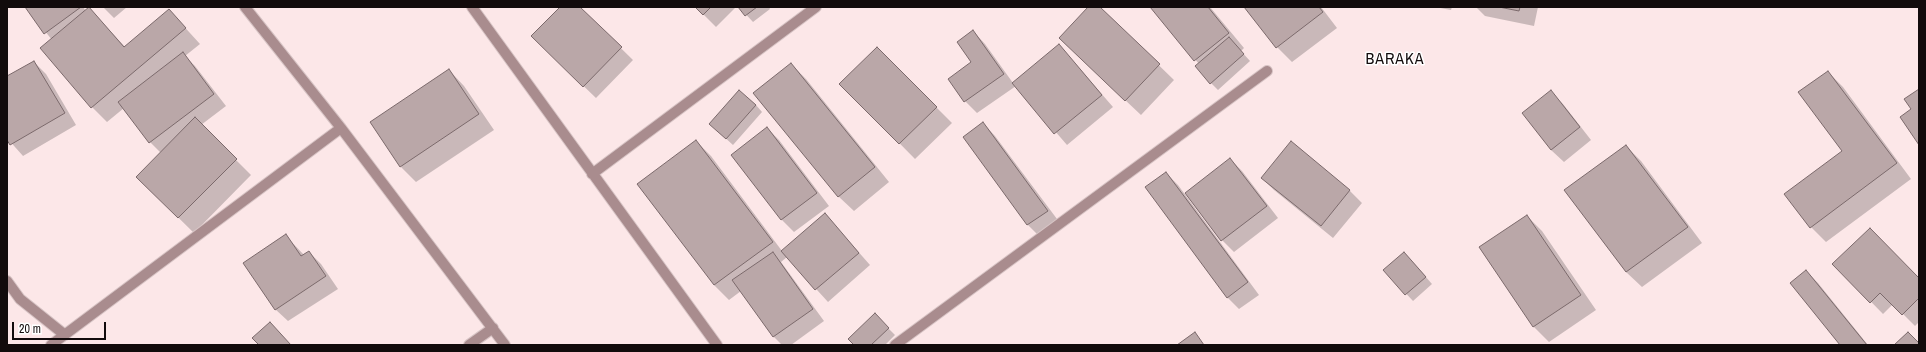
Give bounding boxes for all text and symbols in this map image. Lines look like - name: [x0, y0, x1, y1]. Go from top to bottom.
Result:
- district label: BARAKA: [1365, 50, 1425, 70]
- scale bar: [14, 314, 108, 340]
- text: 20 m: [19, 321, 41, 337]

